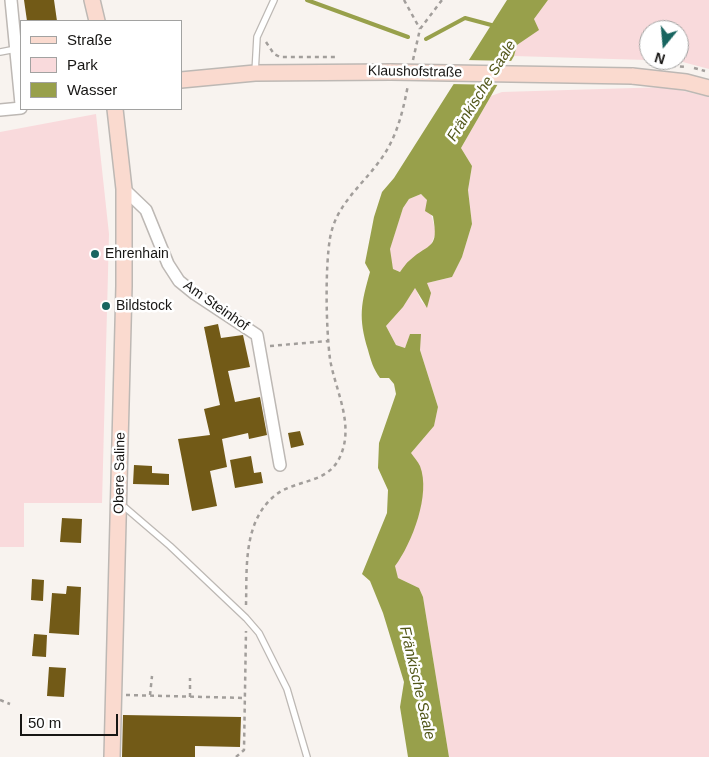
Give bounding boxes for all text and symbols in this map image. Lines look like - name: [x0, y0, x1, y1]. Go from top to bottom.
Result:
- legend: [20, 20, 182, 110]
- north arrow: [639, 20, 689, 70]
- text: Straße: [67, 31, 112, 48]
- water label: Fränkische Saale: [444, 37, 520, 145]
- text: N: [653, 49, 667, 68]
- text: Park: [67, 56, 98, 73]
- street label: Klaushofstraße: [368, 63, 462, 81]
- text: Wasser: [67, 81, 117, 98]
- place label: Ehrenhain: [105, 246, 169, 262]
- marker: Ehrenhain: [89, 248, 101, 260]
- street label: Am Steinhof: [180, 277, 252, 335]
- place label: Bildstock: [116, 298, 172, 314]
- marker: Bildstock: [100, 300, 112, 312]
- street label: Obere Saline: [111, 432, 129, 514]
- water label: Fränkische Saale: [395, 625, 439, 741]
- scale bar: [22, 704, 120, 736]
- text: 50 m: [28, 714, 61, 731]

